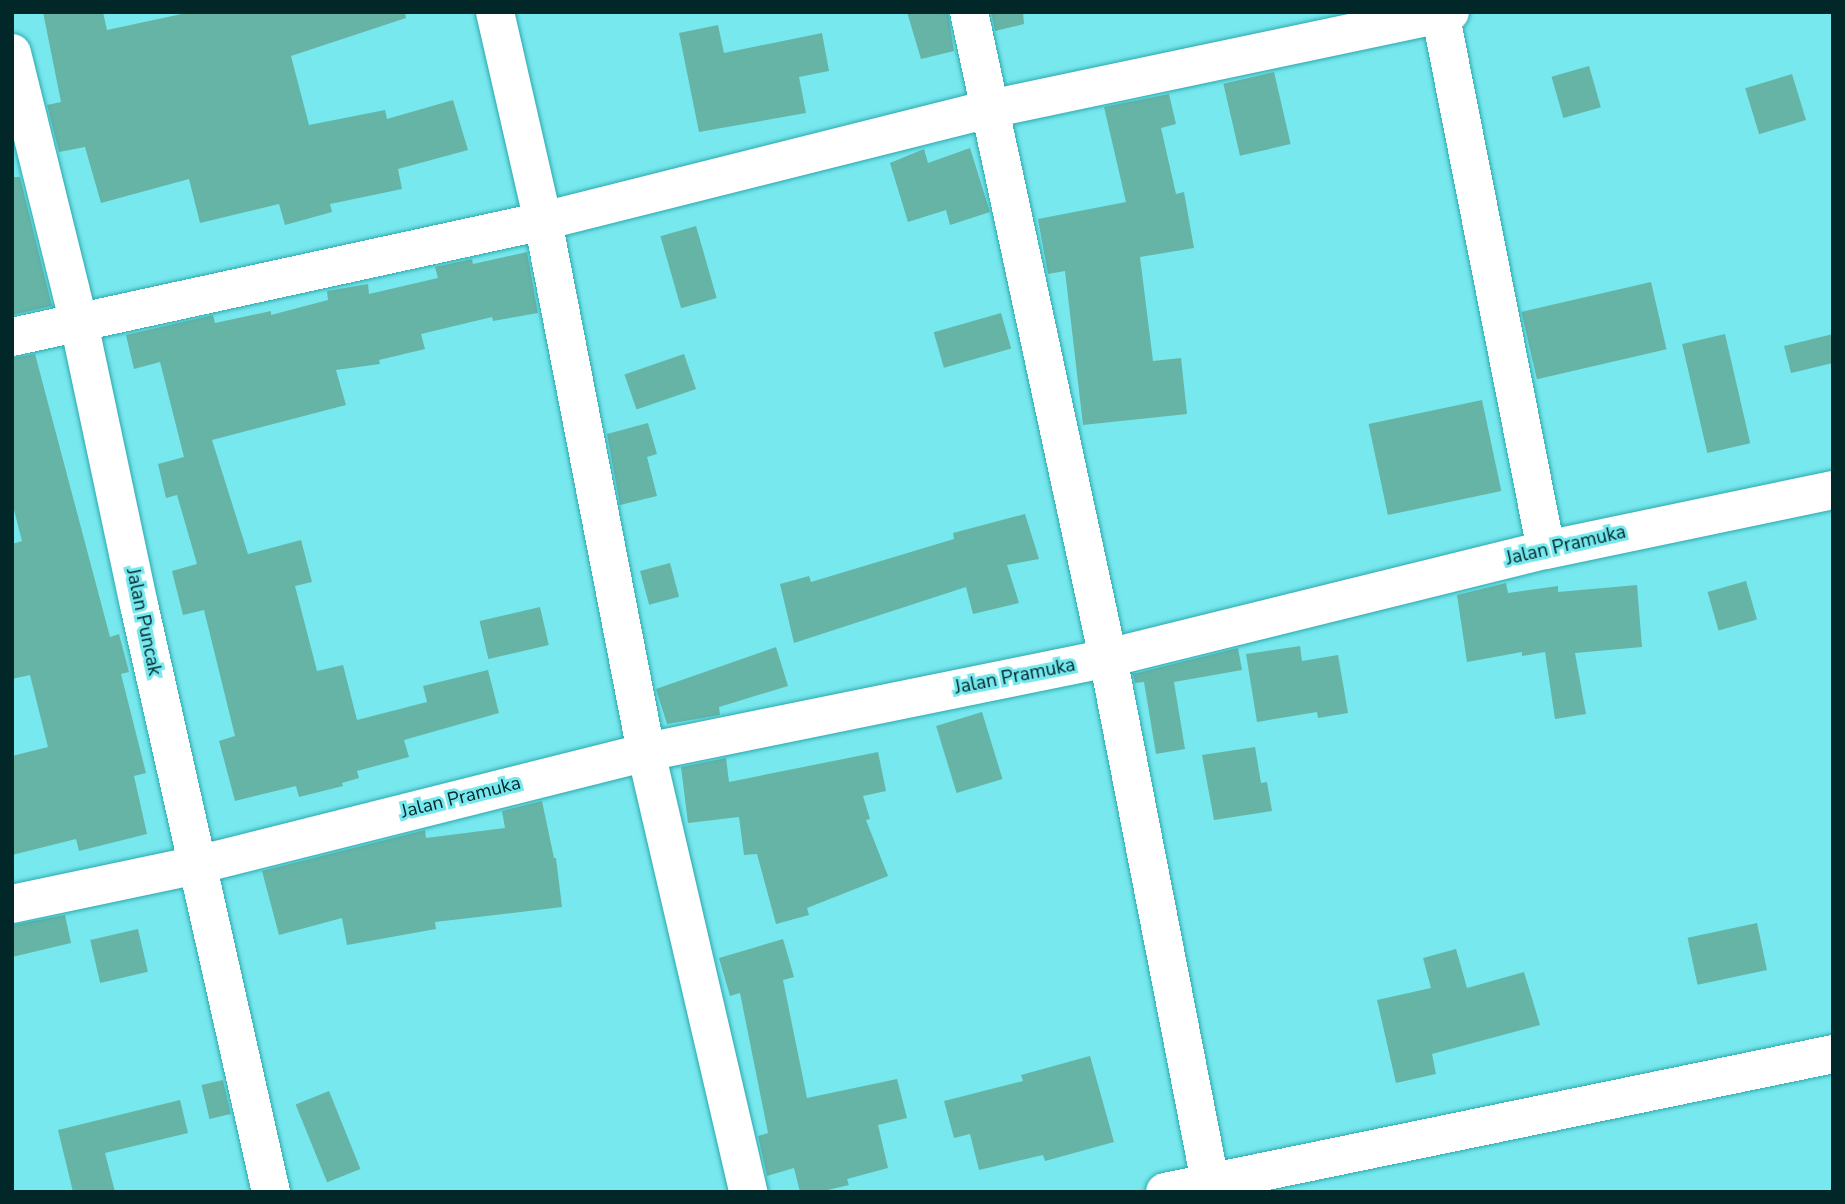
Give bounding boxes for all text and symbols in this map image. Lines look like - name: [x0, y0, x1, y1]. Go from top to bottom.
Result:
- street label: Jalan Pramuka: [1504, 521, 1628, 571]
- street label: Jalan Puncak: [120, 566, 166, 678]
- street label: Jalan Pramuka: [953, 654, 1077, 700]
- street label: Jalan Pramuka: [399, 772, 523, 824]

